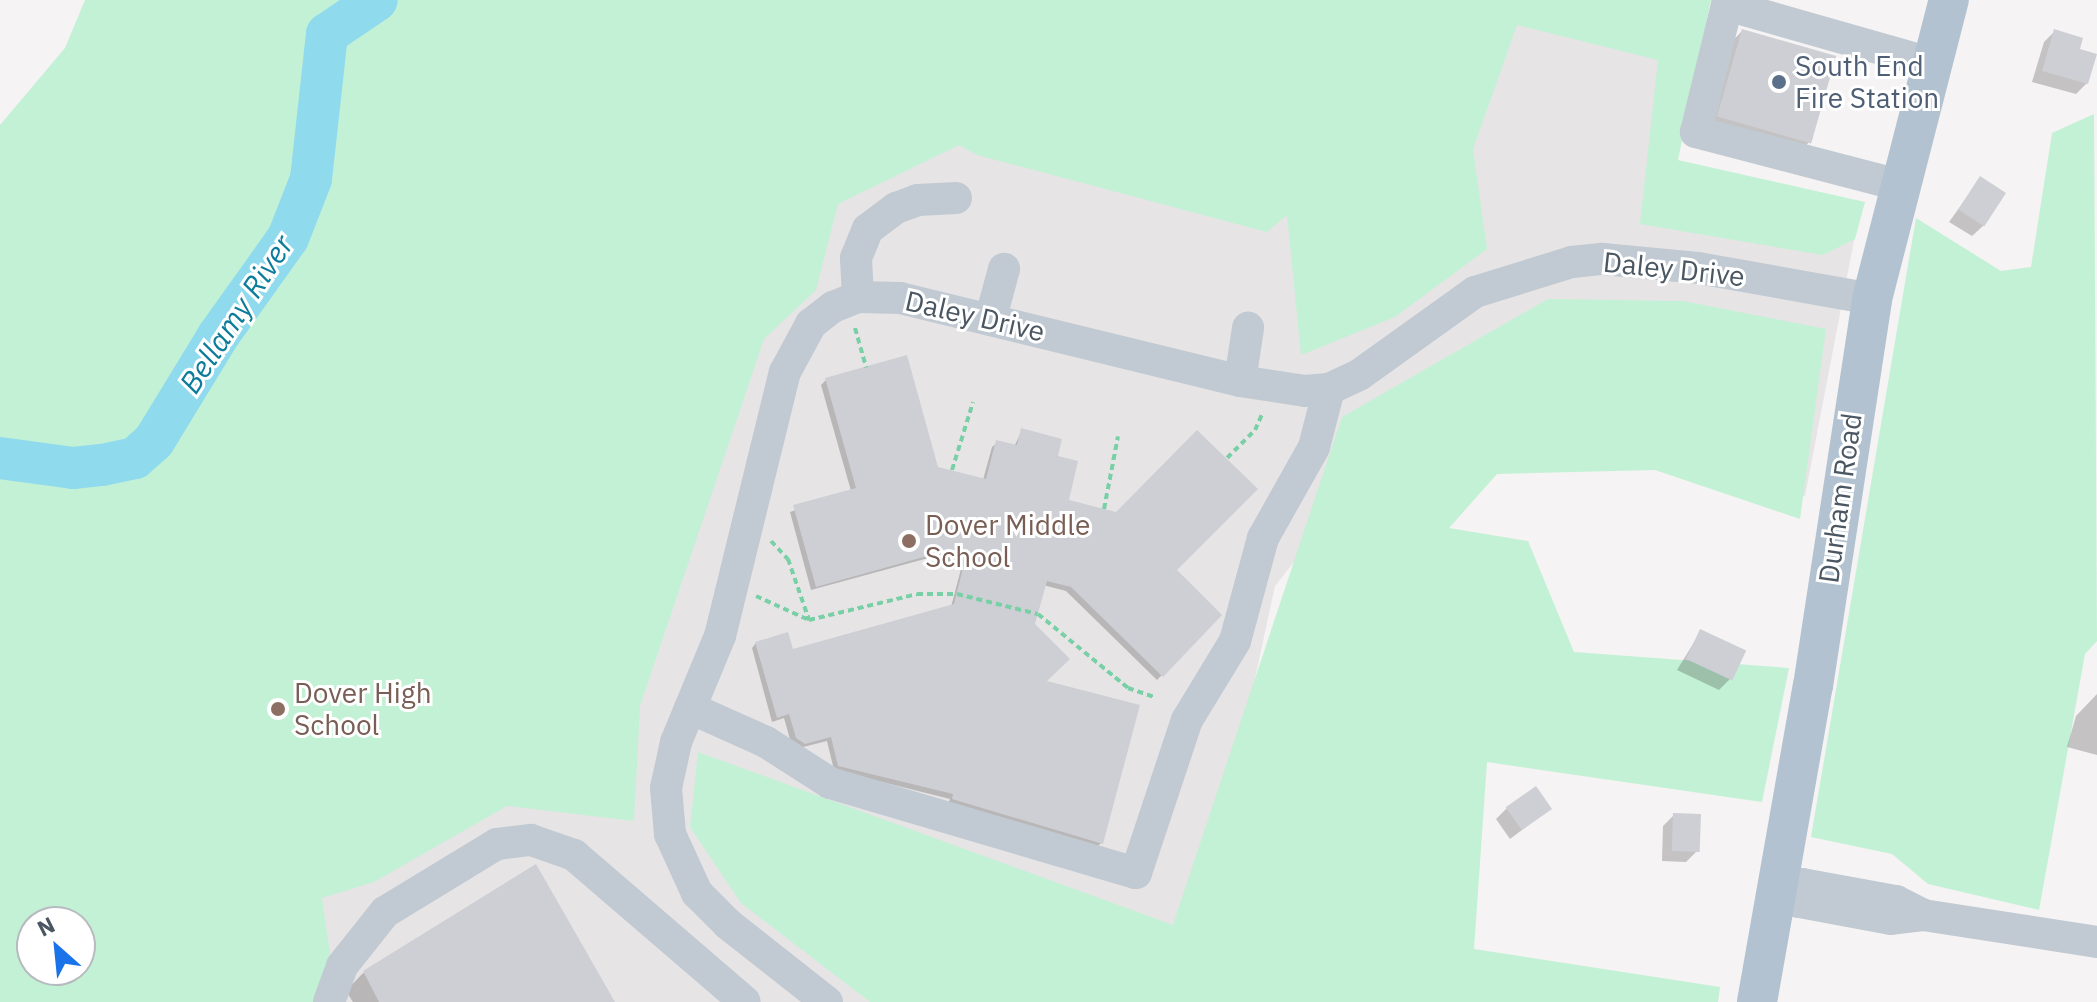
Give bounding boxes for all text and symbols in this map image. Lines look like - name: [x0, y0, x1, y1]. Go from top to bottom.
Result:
- place label: South End Fire Station: [1795, 49, 1939, 115]
- marker: South End Fire Station: [1770, 73, 1788, 91]
- water label: Bellamy River: [172, 228, 300, 400]
- street label: Daley Drive: [1602, 245, 1746, 293]
- street label: Daley Drive: [902, 284, 1048, 348]
- street label: Durham Road: [1811, 411, 1869, 585]
- place label: Dover Middle School: [925, 508, 1090, 574]
- marker: Dover Middle School: [900, 532, 918, 550]
- place label: Dover High School: [294, 676, 432, 742]
- marker: Dover High School: [269, 700, 287, 718]
- north arrow: [16, 906, 96, 986]
- text: N: [32, 909, 59, 942]

